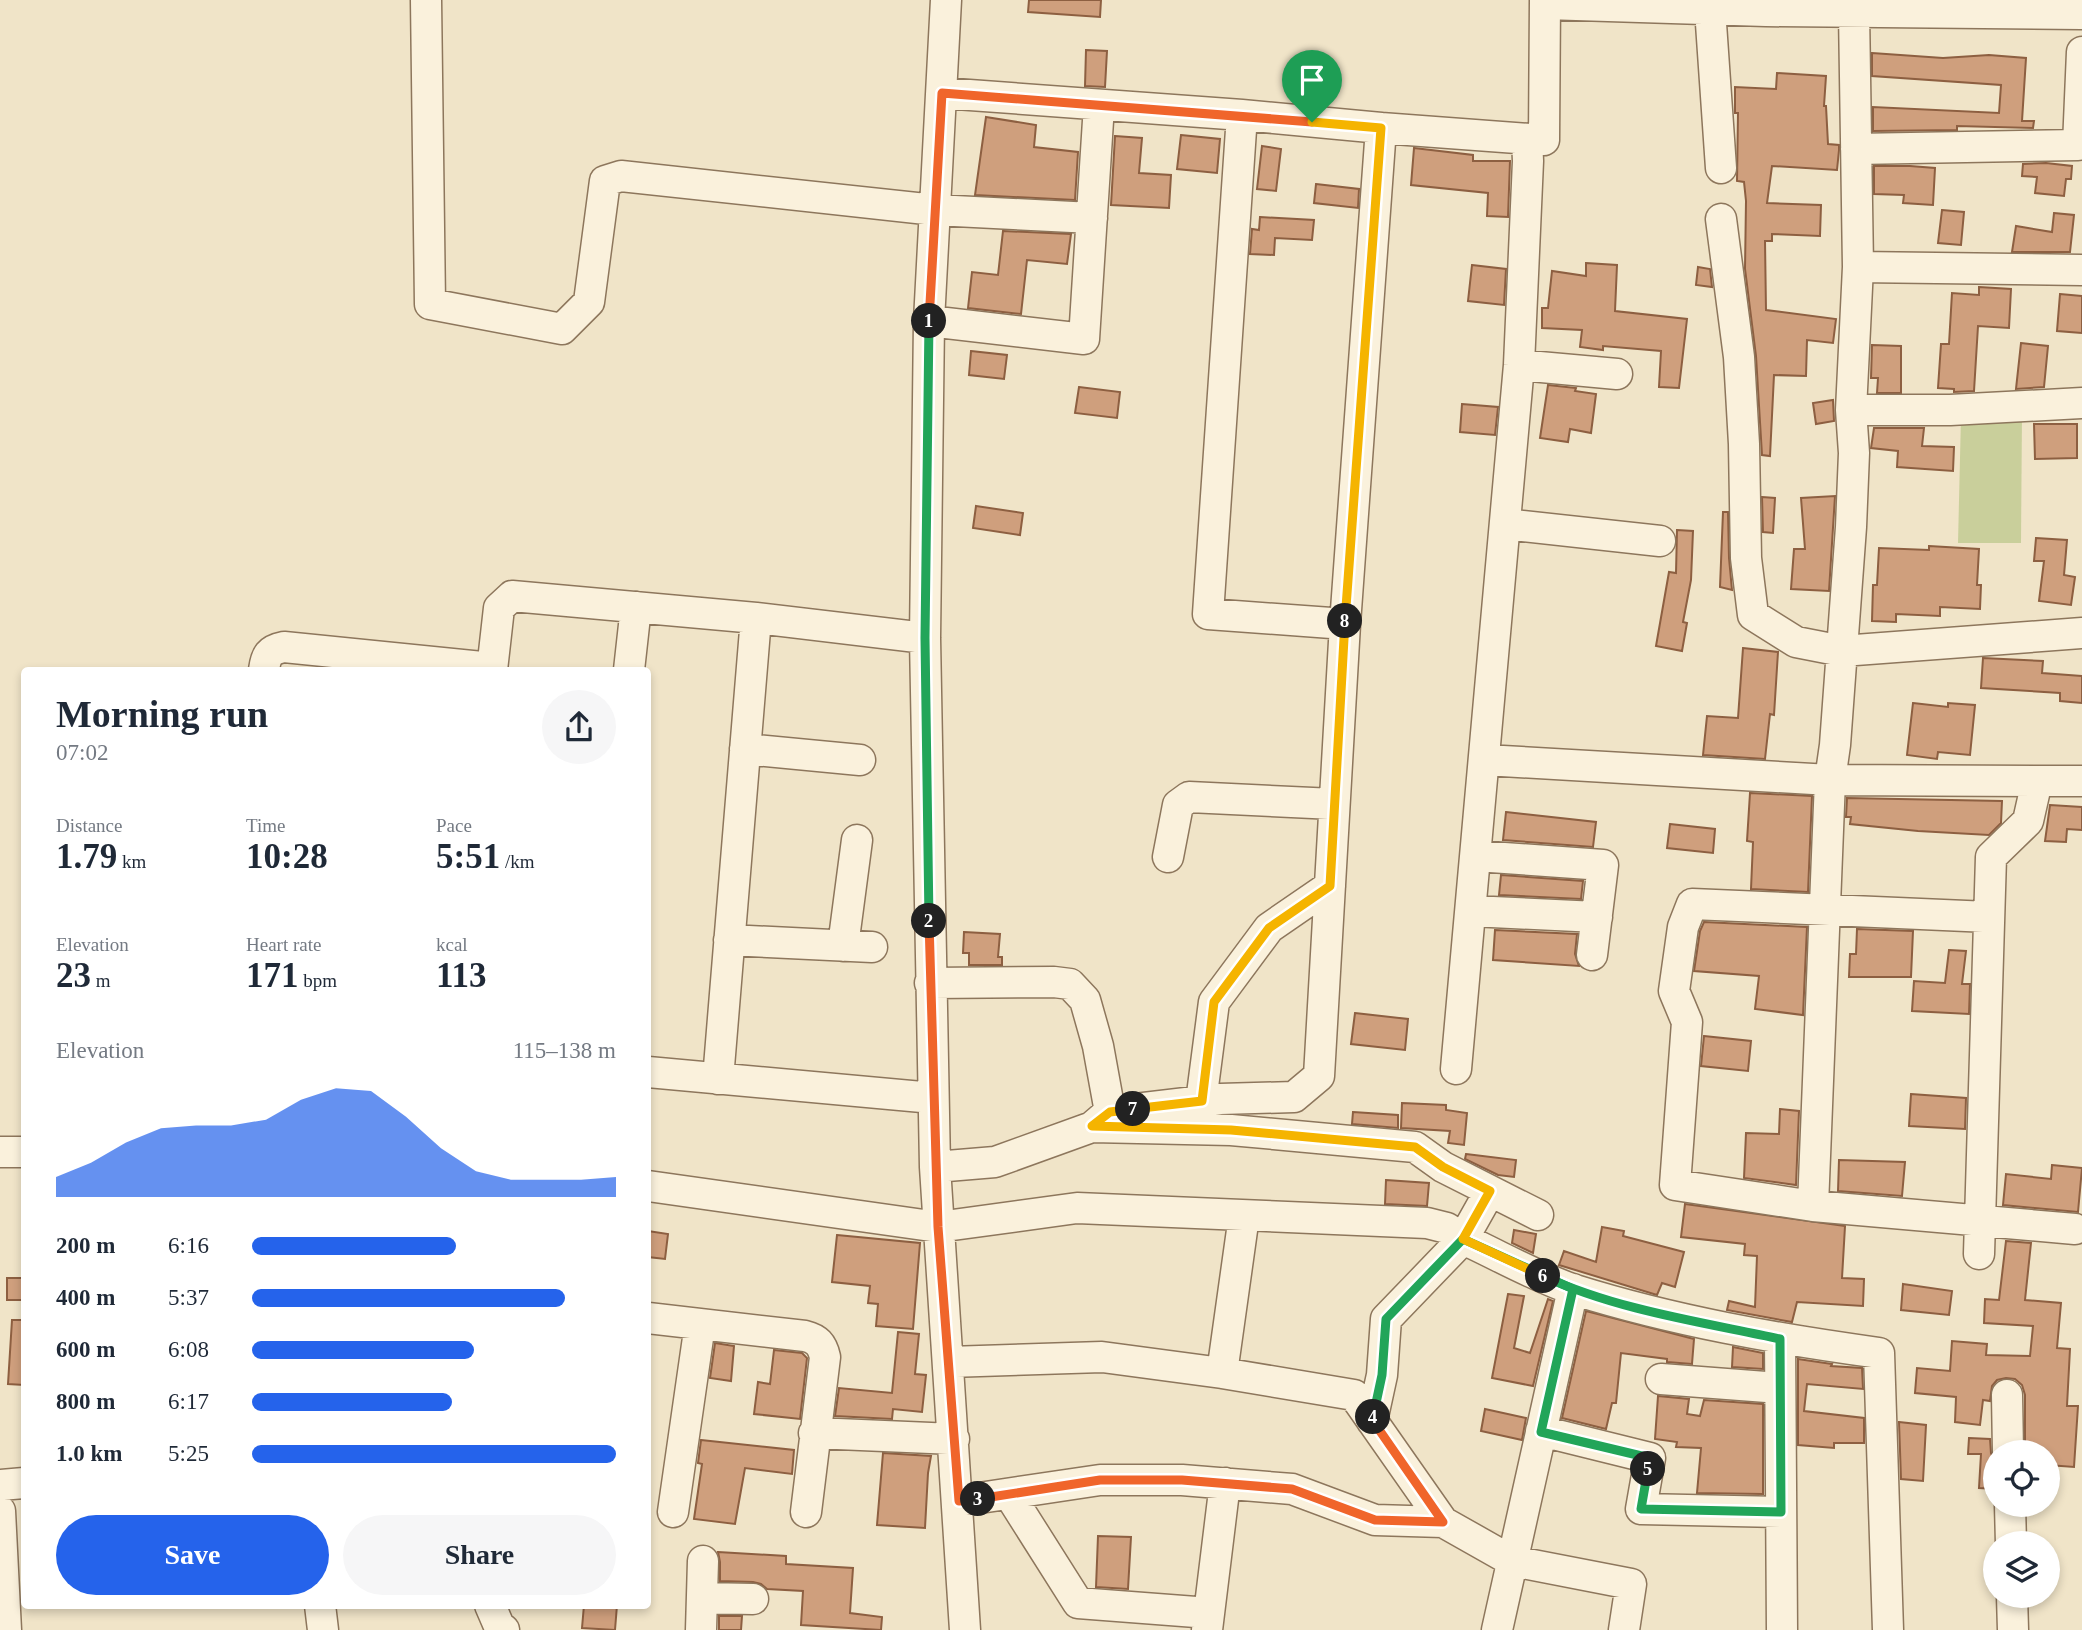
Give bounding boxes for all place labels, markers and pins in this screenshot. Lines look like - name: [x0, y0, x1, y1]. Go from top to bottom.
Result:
- pin: [1282, 50, 1342, 122]
- pin: 1: [912, 304, 946, 338]
- pin: 8: [1328, 604, 1362, 638]
- pin: 2: [912, 904, 946, 939]
- pin: 7: [1116, 1092, 1150, 1126]
- pin: 6: [1526, 1258, 1560, 1294]
- pin: 4: [1356, 1400, 1390, 1434]
- pin: 5: [1630, 1452, 1666, 1486]
- pin: 3: [960, 1482, 996, 1516]

